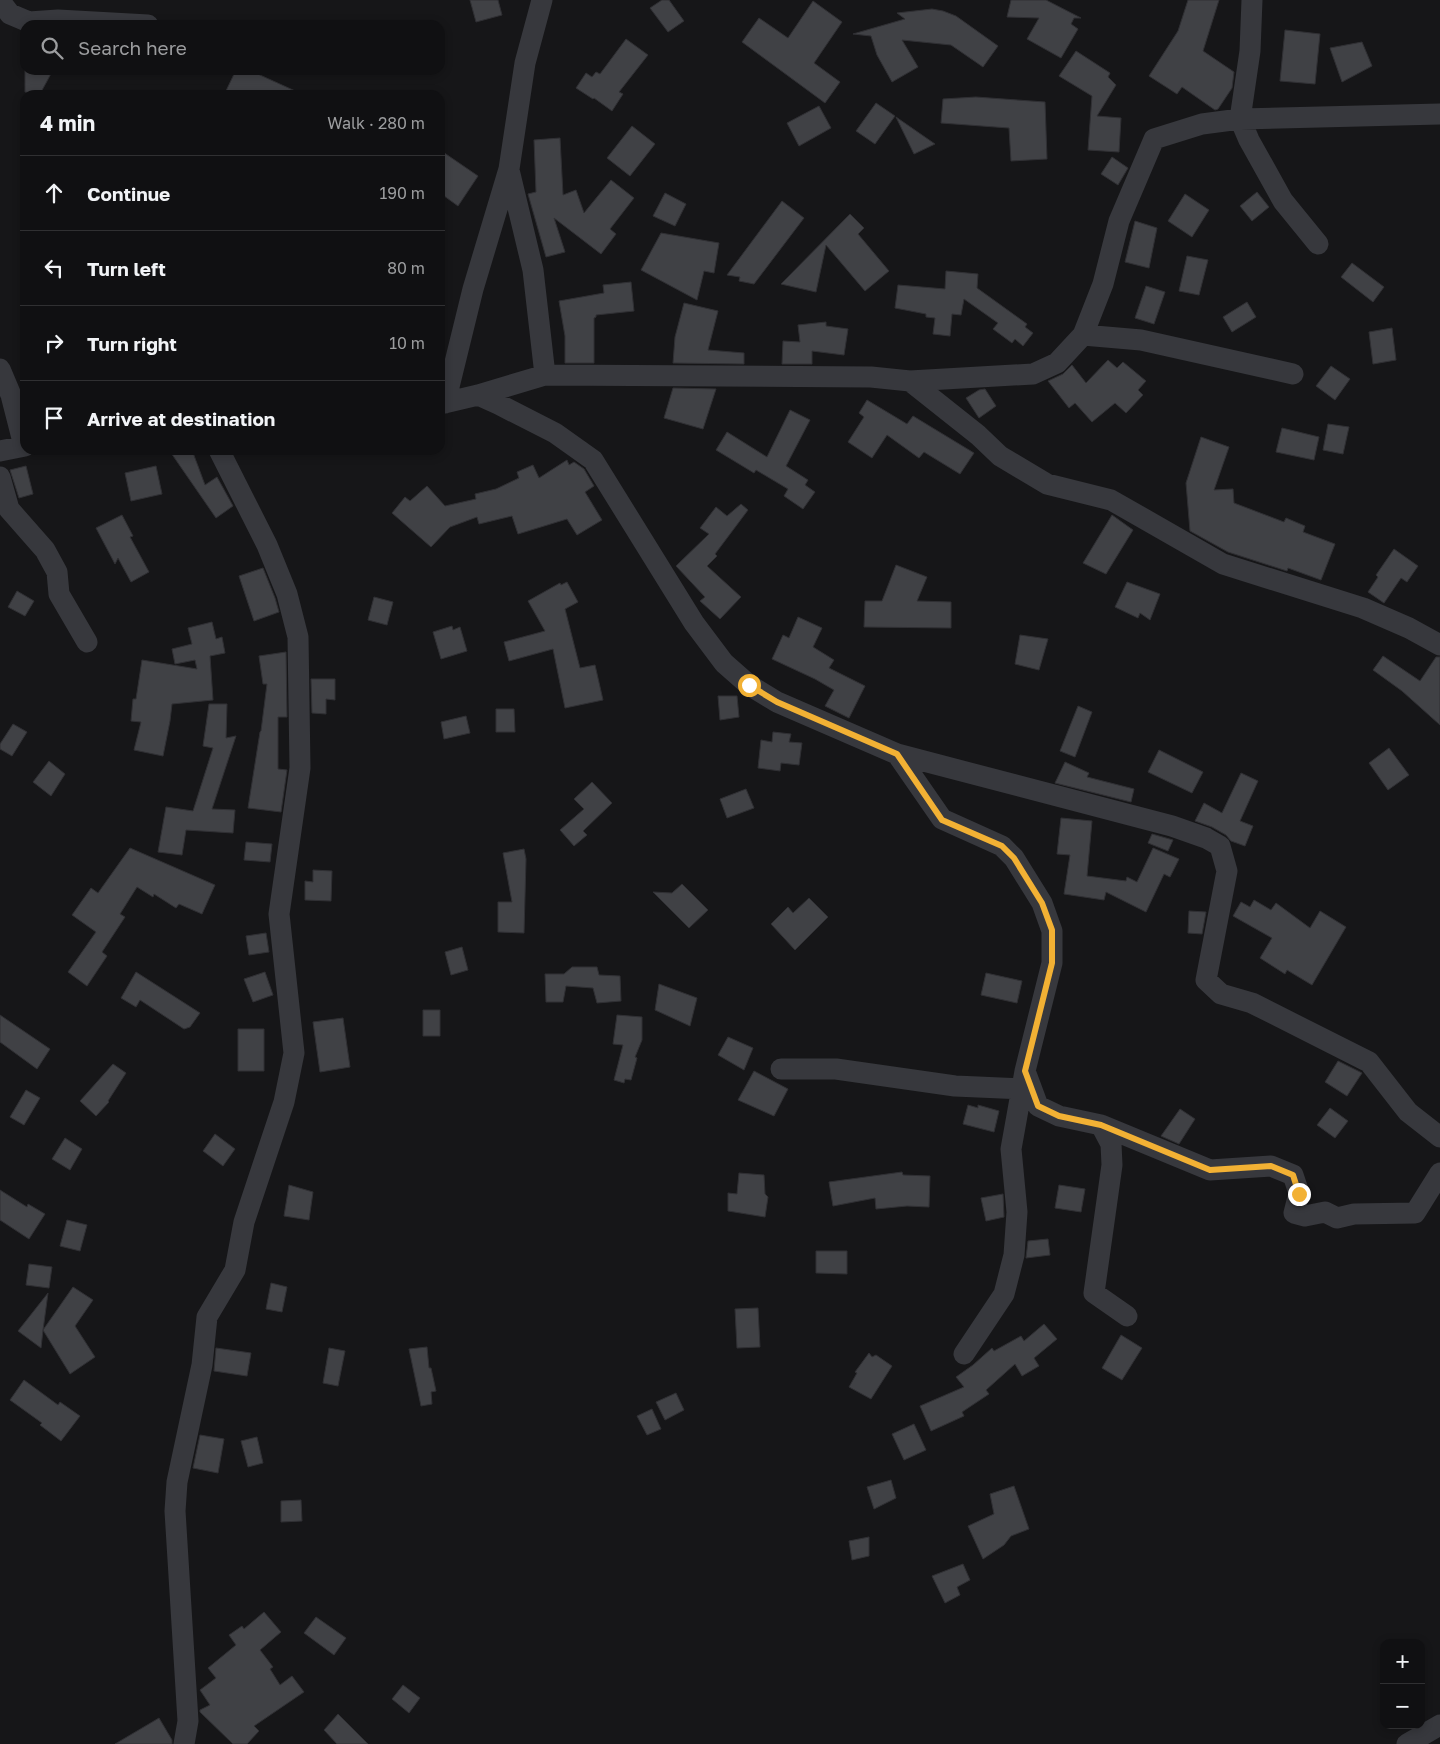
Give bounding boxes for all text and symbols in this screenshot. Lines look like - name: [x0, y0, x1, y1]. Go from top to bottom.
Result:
- search box: [20, 20, 445, 75]
- icon: search: [38, 34, 66, 62]
- text: Search here: [78, 36, 187, 59]
- text: 4 min: [40, 110, 95, 136]
- text: Walk · 280 m: [327, 113, 425, 133]
- icon: ahead: [40, 179, 68, 207]
- text: Continue: [87, 182, 170, 205]
- text: 190 m: [379, 183, 425, 203]
- icon: left: [40, 254, 68, 282]
- text: Turn left: [87, 257, 166, 280]
- text: 80 m: [387, 258, 425, 278]
- icon: right: [40, 329, 68, 357]
- text: Turn right: [87, 332, 177, 355]
- text: 10 m: [389, 333, 425, 353]
- icon: arrive: [40, 404, 68, 432]
- text: Arrive at destination: [87, 407, 275, 430]
- route start: [738, 674, 761, 697]
- route end: [1288, 1183, 1311, 1206]
- map controls: [1380, 1639, 1425, 1729]
- button: +: [1380, 1639, 1425, 1684]
- button: −: [1380, 1684, 1425, 1729]

